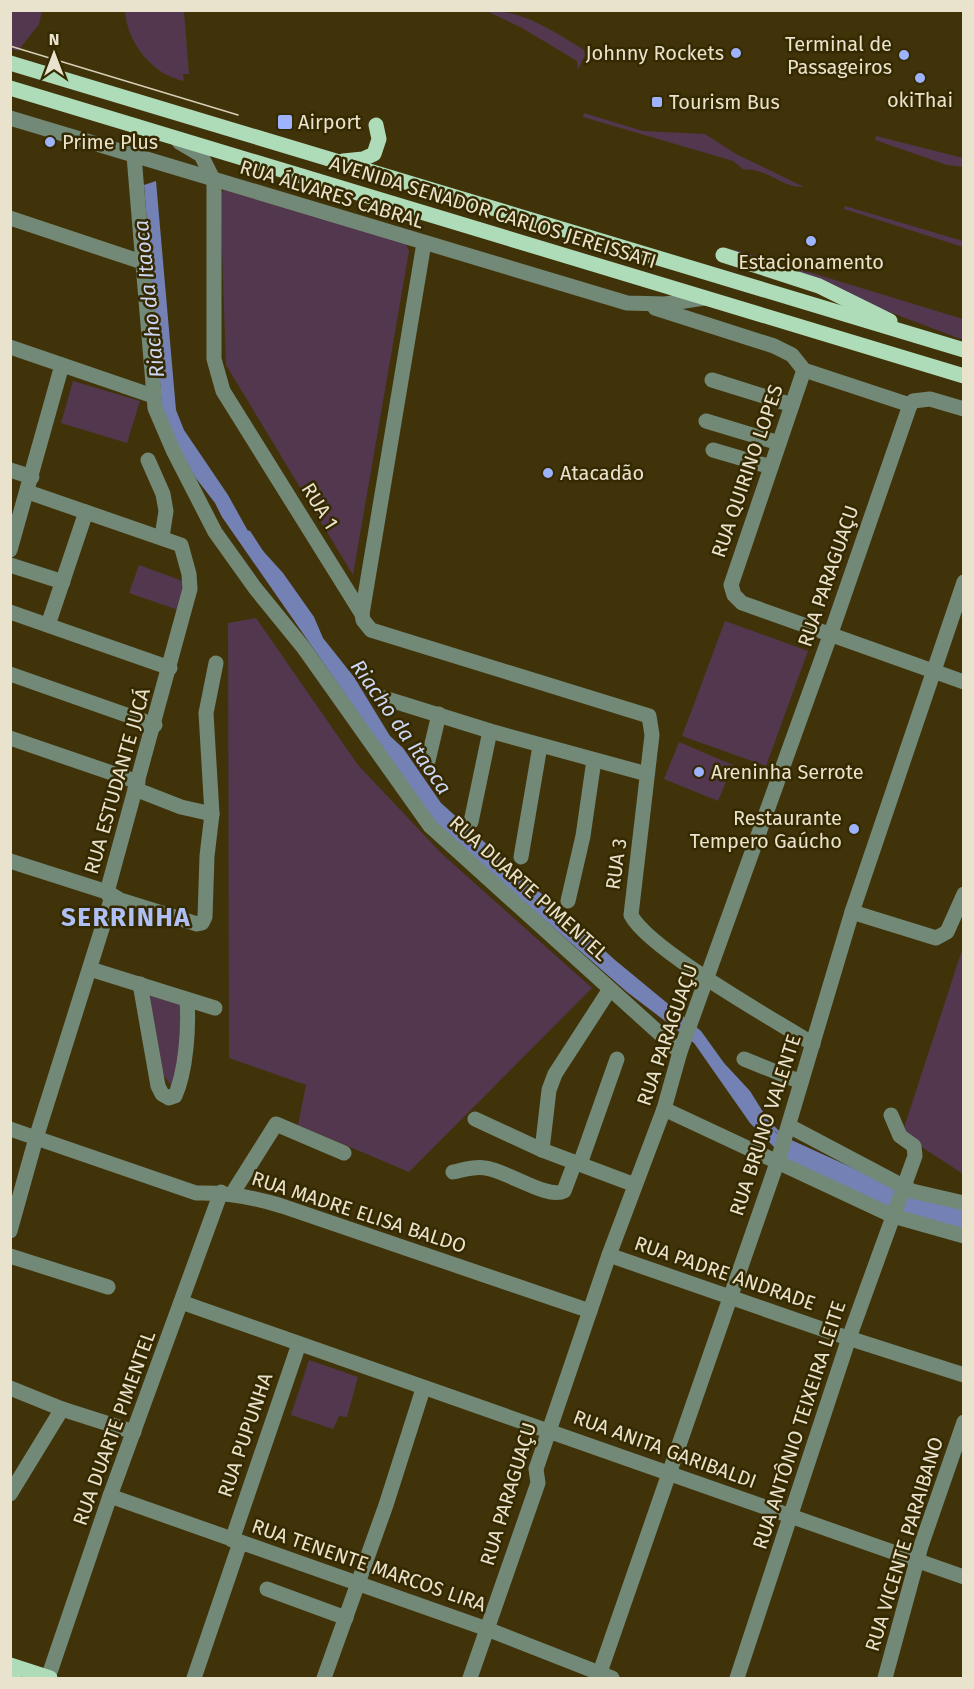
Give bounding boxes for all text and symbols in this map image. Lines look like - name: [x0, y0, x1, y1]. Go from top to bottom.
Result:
- north arrow: [24, 24, 84, 84]
- text: N: [49, 30, 59, 49]
- place label: Terminal de Passageiros: [785, 32, 892, 79]
- place label: Johnny Rockets: [586, 41, 724, 65]
- marker: Johnny Rockets: [729, 46, 743, 60]
- marker: Terminal de Passageiros: [897, 48, 911, 62]
- marker: okiThai: [913, 71, 927, 85]
- place label: okiThai: [887, 88, 953, 112]
- place label: Tourism Bus: [669, 90, 780, 114]
- marker: Tourism Bus: [650, 95, 664, 109]
- place label: Airport: [298, 110, 362, 134]
- marker: Airport: [276, 113, 294, 131]
- place label: Prime Plus: [62, 130, 158, 154]
- marker: Prime Plus: [43, 135, 57, 149]
- street label: AVENIDA SENADOR CARLOS JEREISSATI: [327, 151, 659, 273]
- street label: RUA ÁLVARES CABRAL: [237, 155, 427, 233]
- water label: Riacho da Itaoca: [128, 219, 170, 379]
- marker: Estacionamento: [804, 234, 818, 248]
- place label: Estacionamento: [738, 250, 884, 274]
- street label: RUA QUIRINO LOPES: [706, 381, 788, 561]
- place label: Atacadão: [560, 461, 644, 485]
- marker: Atacadão: [541, 466, 555, 480]
- street label: RUA 1: [296, 478, 344, 534]
- street label: RUA PARAGUAÇU: [793, 502, 864, 650]
- water label: Riacho da Itaoca: [345, 655, 457, 799]
- street label: RUA ESTUDANTE JUCÁ: [79, 685, 155, 877]
- place label: Areninha Serrote: [711, 760, 864, 784]
- marker: Areninha Serrote: [692, 765, 706, 779]
- place label: Restaurante Tempero Gaúcho: [690, 806, 842, 853]
- street label: RUA DUARTE PIMENTEL: [445, 810, 613, 966]
- marker: Restaurante Tempero Gaúcho: [847, 822, 861, 836]
- street label: RUA 3: [601, 837, 631, 891]
- district label: SERRINHA: [61, 902, 191, 933]
- street label: RUA PARAGUAÇU: [632, 961, 703, 1109]
- street label: RUA BRUNO VALENTE: [724, 1031, 806, 1219]
- street label: RUA MADRE ELISA BALDO: [249, 1166, 469, 1258]
- street label: RUA PADRE ANDRADE: [631, 1231, 819, 1315]
- street label: RUA ANTÔNIO TEIXEIRA LEITE: [747, 1298, 851, 1552]
- street label: RUA DUARTE PIMENTEL: [68, 1327, 160, 1529]
- street label: RUA PUPUNHA: [212, 1369, 278, 1500]
- street label: RUA ANITA GARIBALDI: [570, 1405, 760, 1493]
- street label: RUA PARAGUAÇU: [475, 1420, 542, 1569]
- street label: RUA VICENTE PARAIBANO: [860, 1434, 948, 1654]
- street label: RUA TENENTE MARCOS LIRA: [249, 1514, 490, 1617]

